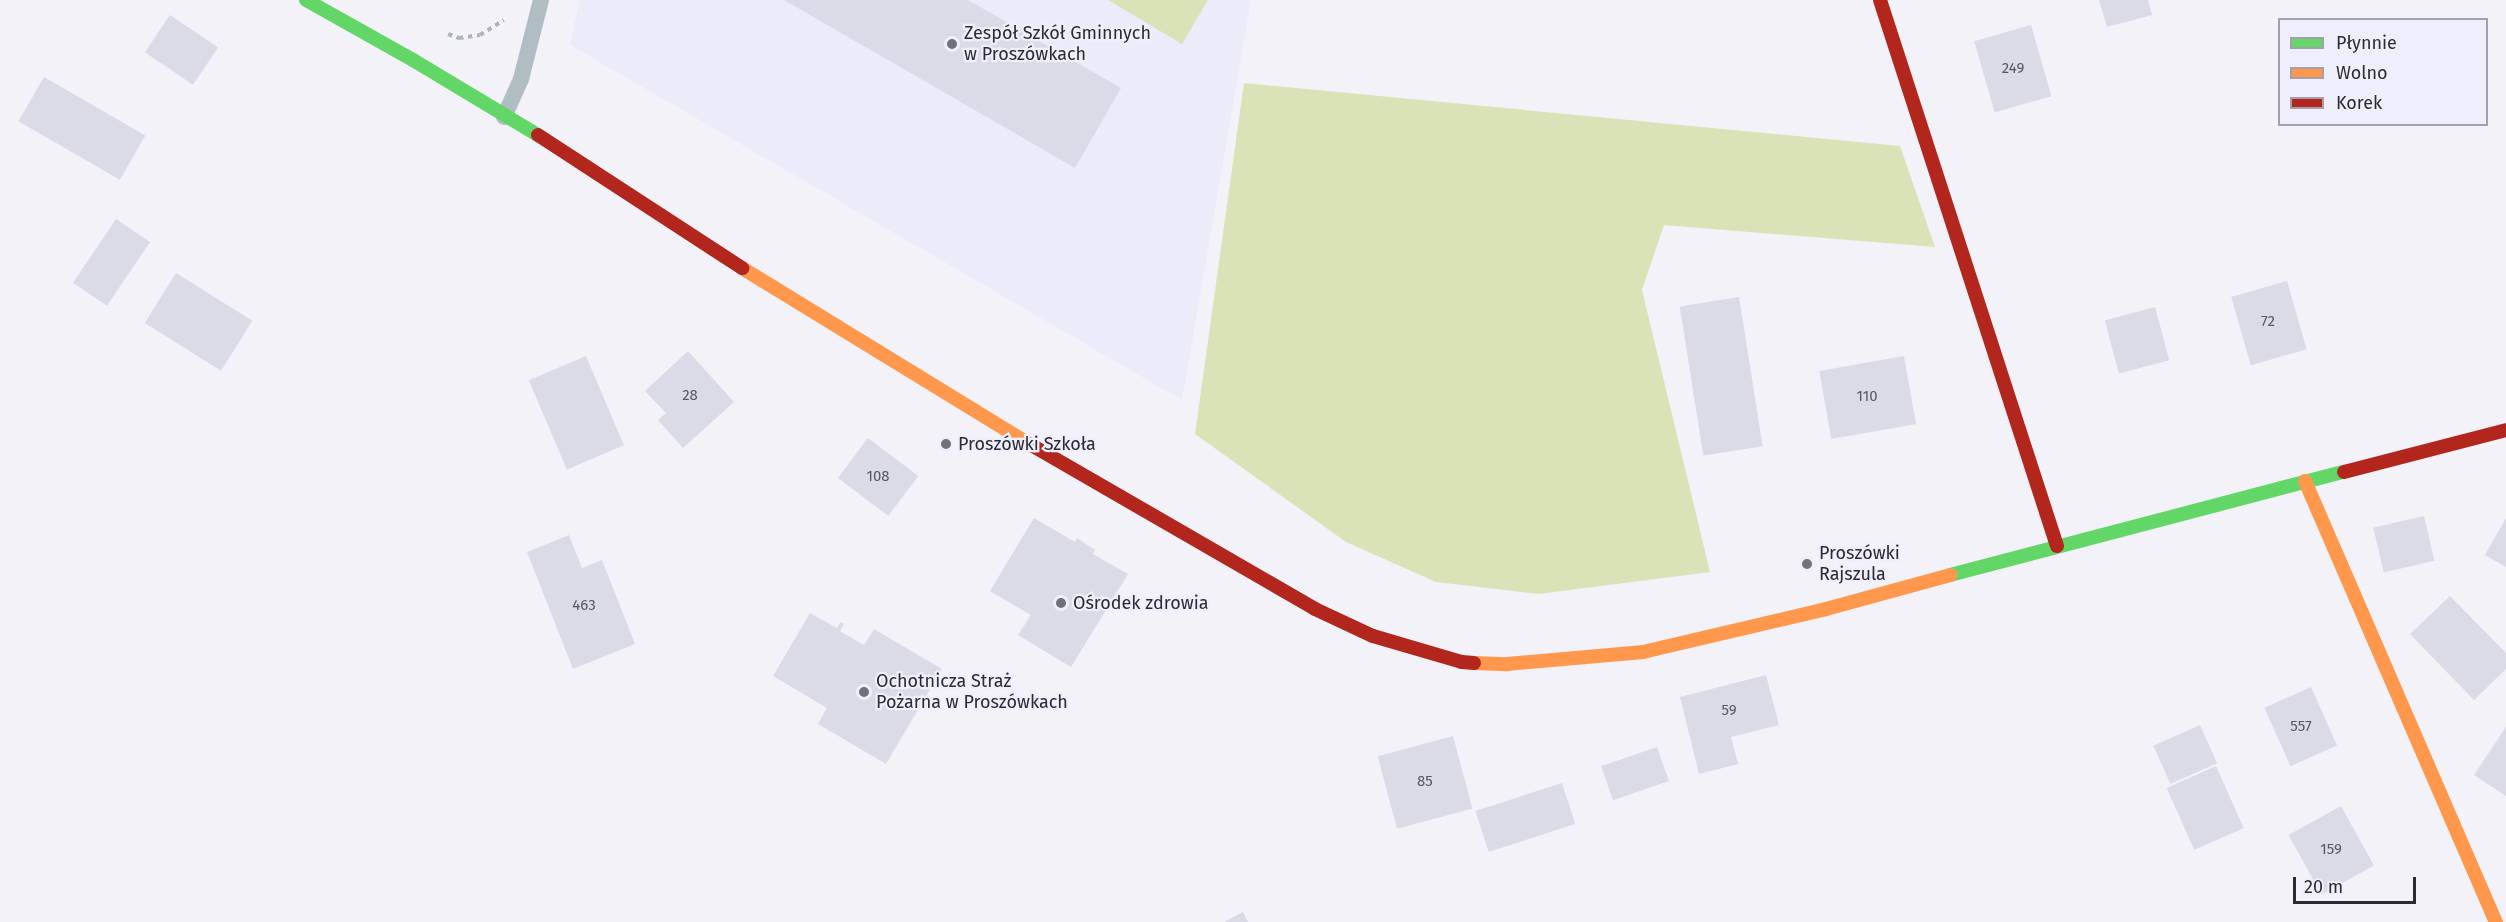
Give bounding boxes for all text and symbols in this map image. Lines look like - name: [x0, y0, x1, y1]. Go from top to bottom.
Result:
- legend: [2278, 18, 2488, 126]
- place label: Zespół Szkół Gminnych w Proszówkach: [964, 23, 1151, 66]
- text: Płynnie: [2336, 32, 2397, 54]
- marker: Zespół Szkół Gminnych w Proszówkach: [945, 37, 959, 51]
- house number: 249: [2002, 60, 2024, 78]
- text: Wolno: [2336, 62, 2388, 84]
- text: Korek: [2336, 92, 2382, 114]
- house number: 72: [2261, 313, 2275, 331]
- house number: 28: [682, 387, 698, 405]
- house number: 110: [1856, 388, 1878, 406]
- place label: Proszówki Szkoła: [958, 433, 1096, 455]
- marker: Proszówki Szkoła: [939, 437, 953, 451]
- house number: 108: [866, 468, 890, 486]
- place label: Proszówki Rajszula: [1819, 543, 1900, 586]
- marker: Proszówki Rajszula: [1800, 557, 1814, 571]
- place label: Ośrodek zdrowia: [1073, 592, 1209, 614]
- marker: Ośrodek zdrowia: [1054, 596, 1068, 610]
- house number: 463: [572, 597, 596, 615]
- place label: Ochotnicza Straż Pożarna w Proszówkach: [876, 671, 1068, 714]
- marker: Ochotnicza Straż Pożarna w Proszówkach: [857, 685, 871, 699]
- house number: 59: [1721, 702, 1737, 720]
- house number: 557: [2290, 718, 2312, 736]
- house number: 85: [1417, 773, 1433, 791]
- house number: 159: [2320, 841, 2342, 859]
- scale bar: [2296, 865, 2419, 903]
- text: 20 m: [2304, 876, 2343, 898]

